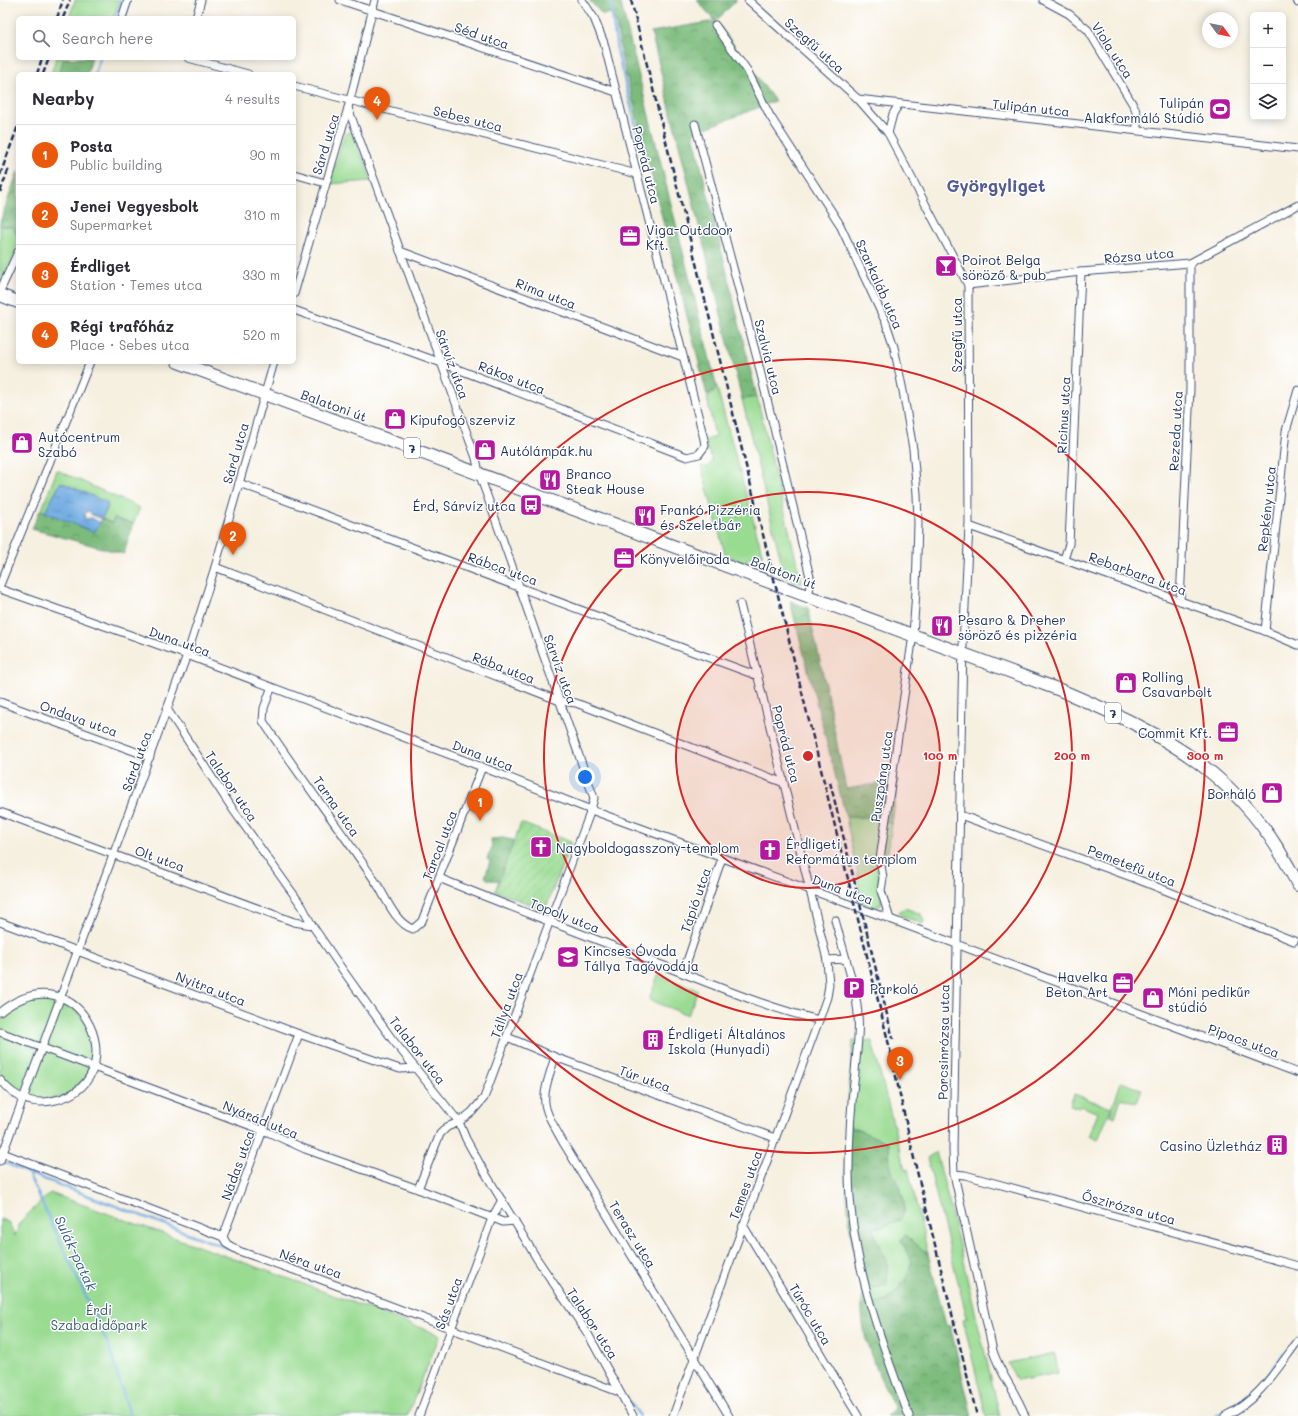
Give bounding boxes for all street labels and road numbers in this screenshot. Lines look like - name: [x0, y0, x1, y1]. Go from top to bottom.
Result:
- street label: Szegfű utca: [781, 14, 849, 76]
- street label: Séd utca: [453, 18, 511, 52]
- street label: Viola utca: [1088, 18, 1138, 82]
- street label: Tulipán utca: [991, 94, 1071, 120]
- street label: Sebes utca: [432, 101, 504, 135]
- street label: Sárd utca: [308, 111, 342, 177]
- street label: Poprád utca: [629, 124, 665, 206]
- street label: Szarkaláb utca: [853, 236, 907, 332]
- street label: Rózsa utca: [1103, 243, 1175, 267]
- street label: Rima utca: [513, 274, 579, 312]
- street label: Szegfű utca: [948, 297, 965, 373]
- street label: Szalvia utca: [751, 317, 787, 397]
- street label: Sárvíz utca: [433, 327, 473, 401]
- street label: Rákos utca: [476, 357, 548, 397]
- street label: Ricinus utca: [1052, 376, 1074, 454]
- street label: Balatoni út: [299, 385, 370, 425]
- street label: Rezeda utca: [1164, 390, 1186, 472]
- street label: Sárd utca: [218, 420, 252, 486]
- road number: 7: [404, 438, 420, 458]
- street label: Repkény utca: [1253, 465, 1279, 553]
- street label: Rábca utca: [466, 547, 540, 589]
- street label: Rebarbara utca: [1087, 547, 1189, 599]
- street label: Balatoni út: [749, 552, 820, 592]
- street label: Duna utca: [147, 622, 213, 660]
- street label: Sárvíz utca: [541, 632, 581, 706]
- street label: Rába utca: [470, 647, 538, 687]
- street label: Ondava utca: [38, 696, 120, 740]
- street label: Poprád utca: [769, 703, 805, 785]
- road number: 7: [1105, 703, 1121, 723]
- street label: Sárd utca: [117, 729, 155, 793]
- street label: Puszpáng utca: [866, 729, 896, 823]
- street label: Duna utca: [450, 736, 516, 774]
- street label: Talabor utca: [202, 747, 262, 825]
- street label: Tarna utca: [310, 772, 364, 840]
- street label: Tarcal utca: [418, 808, 460, 882]
- street label: Pemetefű utca: [1086, 840, 1178, 890]
- street label: Olt utca: [133, 841, 187, 875]
- street label: Tápió utca: [676, 865, 714, 935]
- street label: Duna utca: [810, 870, 876, 908]
- street label: Topoly utca: [528, 894, 602, 936]
- street label: Nyitra utca: [174, 967, 248, 1009]
- street label: Tállya utca: [486, 969, 526, 1041]
- street label: Porcsinrózsa utca: [933, 984, 953, 1100]
- street label: Talabor utca: [386, 1012, 450, 1088]
- street label: Pipacs utca: [1206, 1019, 1282, 1061]
- street label: Túr utca: [617, 1061, 673, 1095]
- street label: Nyárád utca: [221, 1096, 301, 1142]
- street label: Nádas utca: [217, 1128, 257, 1202]
- street label: Temes utca: [725, 1148, 765, 1222]
- street label: Őszirózsa utca: [1080, 1186, 1178, 1228]
- street label: Terasz utca: [606, 1197, 660, 1271]
- street label: Néra utca: [277, 1244, 345, 1282]
- street label: Sás utca: [431, 1274, 465, 1332]
- street label: Túróc utca: [786, 1280, 836, 1348]
- street label: Talabor utca: [564, 1284, 622, 1362]

